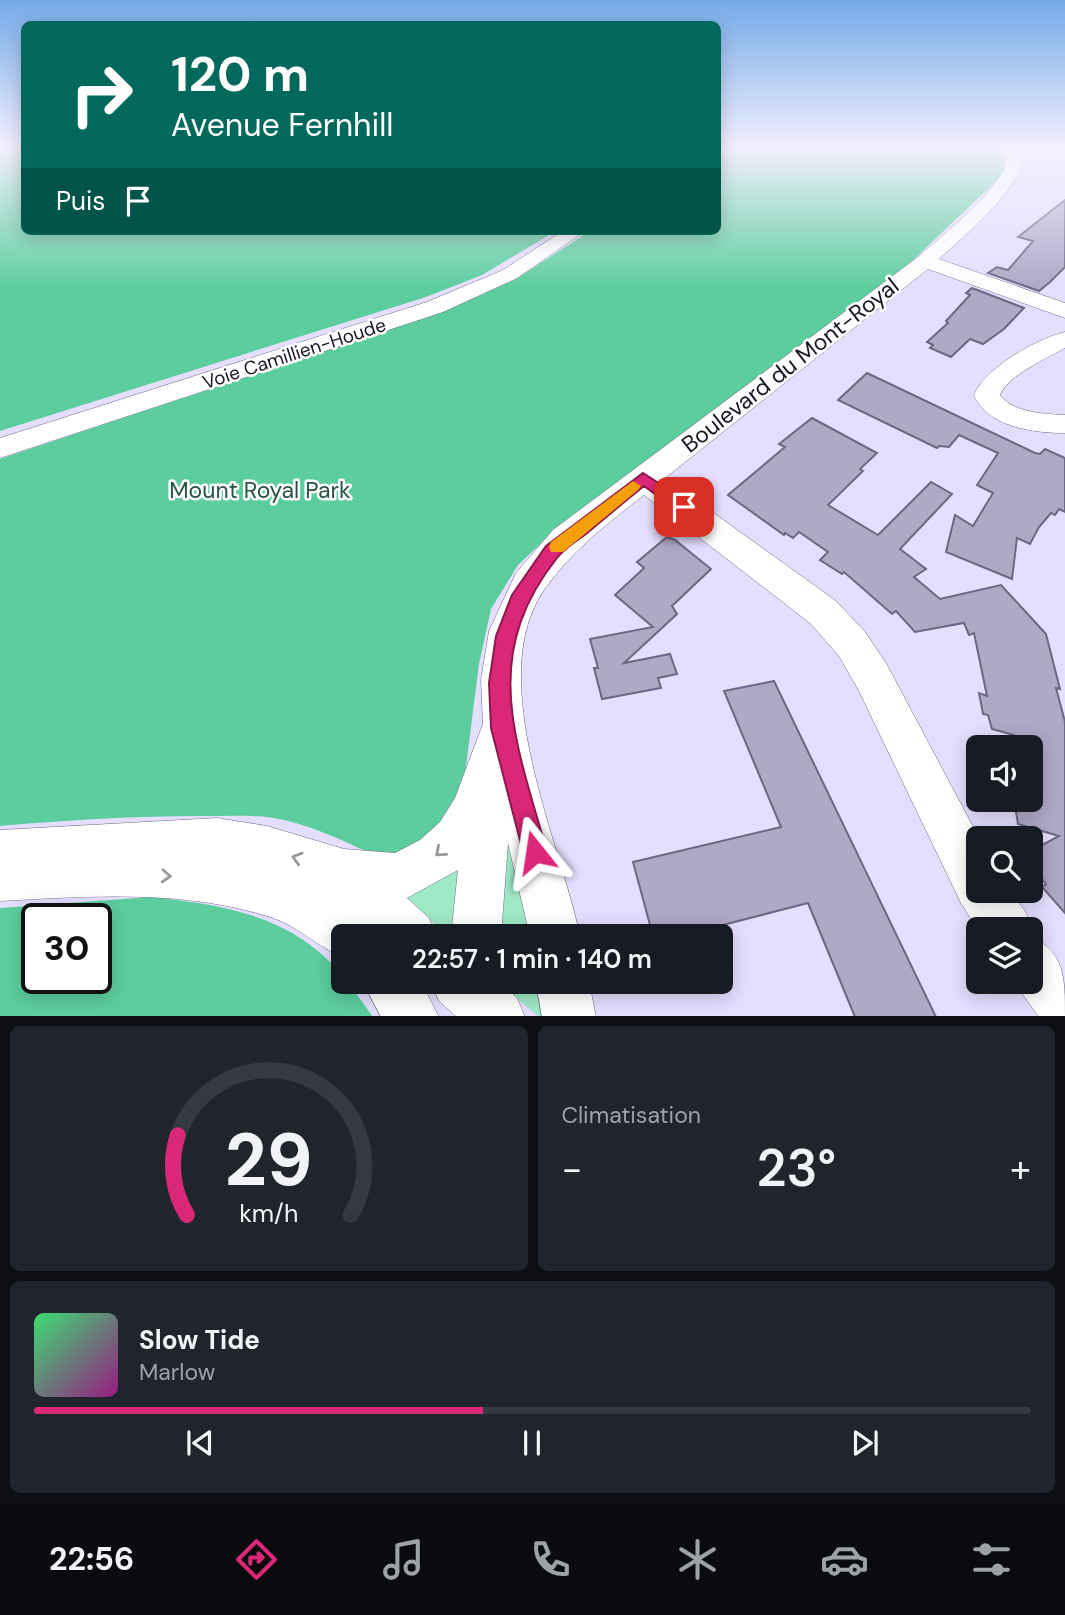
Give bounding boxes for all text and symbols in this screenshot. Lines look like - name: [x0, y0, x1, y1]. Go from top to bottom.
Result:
- text: 120 m: [171, 42, 309, 106]
- icon: right: [56, 49, 147, 140]
- text: Avenue Fernhill: [171, 104, 393, 146]
- icon: arrive: [119, 182, 157, 220]
- text: Puis: [56, 184, 105, 218]
- street label: Boulevard du Mont-Royal: [675, 271, 905, 459]
- street label: Voie Camillien-Houde: [199, 312, 389, 395]
- park label: Mount Royal Park: [169, 475, 351, 505]
- pin: [654, 477, 714, 537]
- icon: arrive: [665, 488, 703, 526]
- map controls: [966, 735, 1043, 994]
- button: sound: [966, 735, 1043, 812]
- position arrow: [498, 815, 572, 889]
- button: search: [966, 826, 1043, 903]
- one-way arrow: [435, 844, 448, 857]
- one-way arrow: [291, 852, 303, 866]
- one-way arrow: [161, 868, 172, 883]
- speed limit sign: 30: [21, 903, 112, 994]
- button: layers: [966, 917, 1043, 994]
- text: 22:57 · 1 min · 140 m: [412, 942, 652, 976]
- text: Climatisation: [562, 1100, 701, 1130]
- text: 29: [225, 1113, 313, 1208]
- text: 23°: [756, 1134, 836, 1202]
- text: −: [562, 1144, 582, 1194]
- text: +: [1010, 1144, 1031, 1194]
- text: km/h: [239, 1196, 298, 1229]
- text: Slow Tide: [139, 1323, 260, 1357]
- text: Marlow: [139, 1357, 215, 1387]
- icon: previous: [181, 1424, 219, 1462]
- icon: pause: [513, 1424, 551, 1462]
- icon: next: [846, 1424, 884, 1462]
- icon: directions: [232, 1535, 281, 1584]
- icon: music: [379, 1535, 428, 1584]
- icon: phone: [526, 1535, 575, 1584]
- icon: climate: [673, 1535, 722, 1584]
- icon: car: [820, 1535, 869, 1584]
- icon: filters: [967, 1535, 1016, 1584]
- text: 22:56: [49, 1538, 134, 1580]

